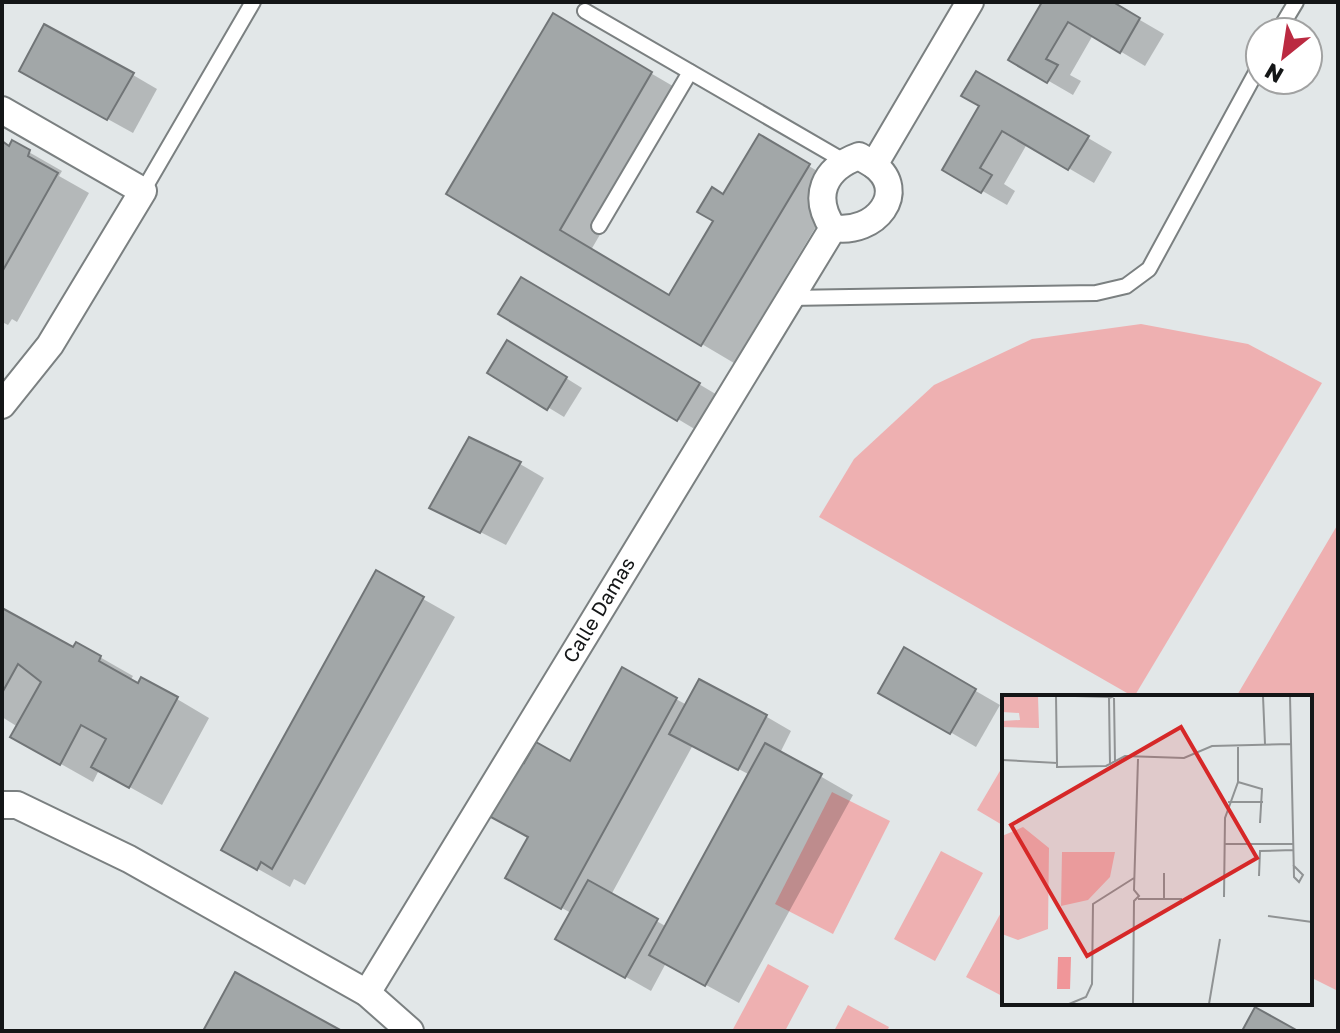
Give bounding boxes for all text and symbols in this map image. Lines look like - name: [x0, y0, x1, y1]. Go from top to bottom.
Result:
- north arrow: [1244, 16, 1324, 96]
- text: N: [1260, 58, 1288, 90]
- street label: Calle Damas: [557, 552, 639, 667]
- inset map: [1002, 695, 1312, 1005]

